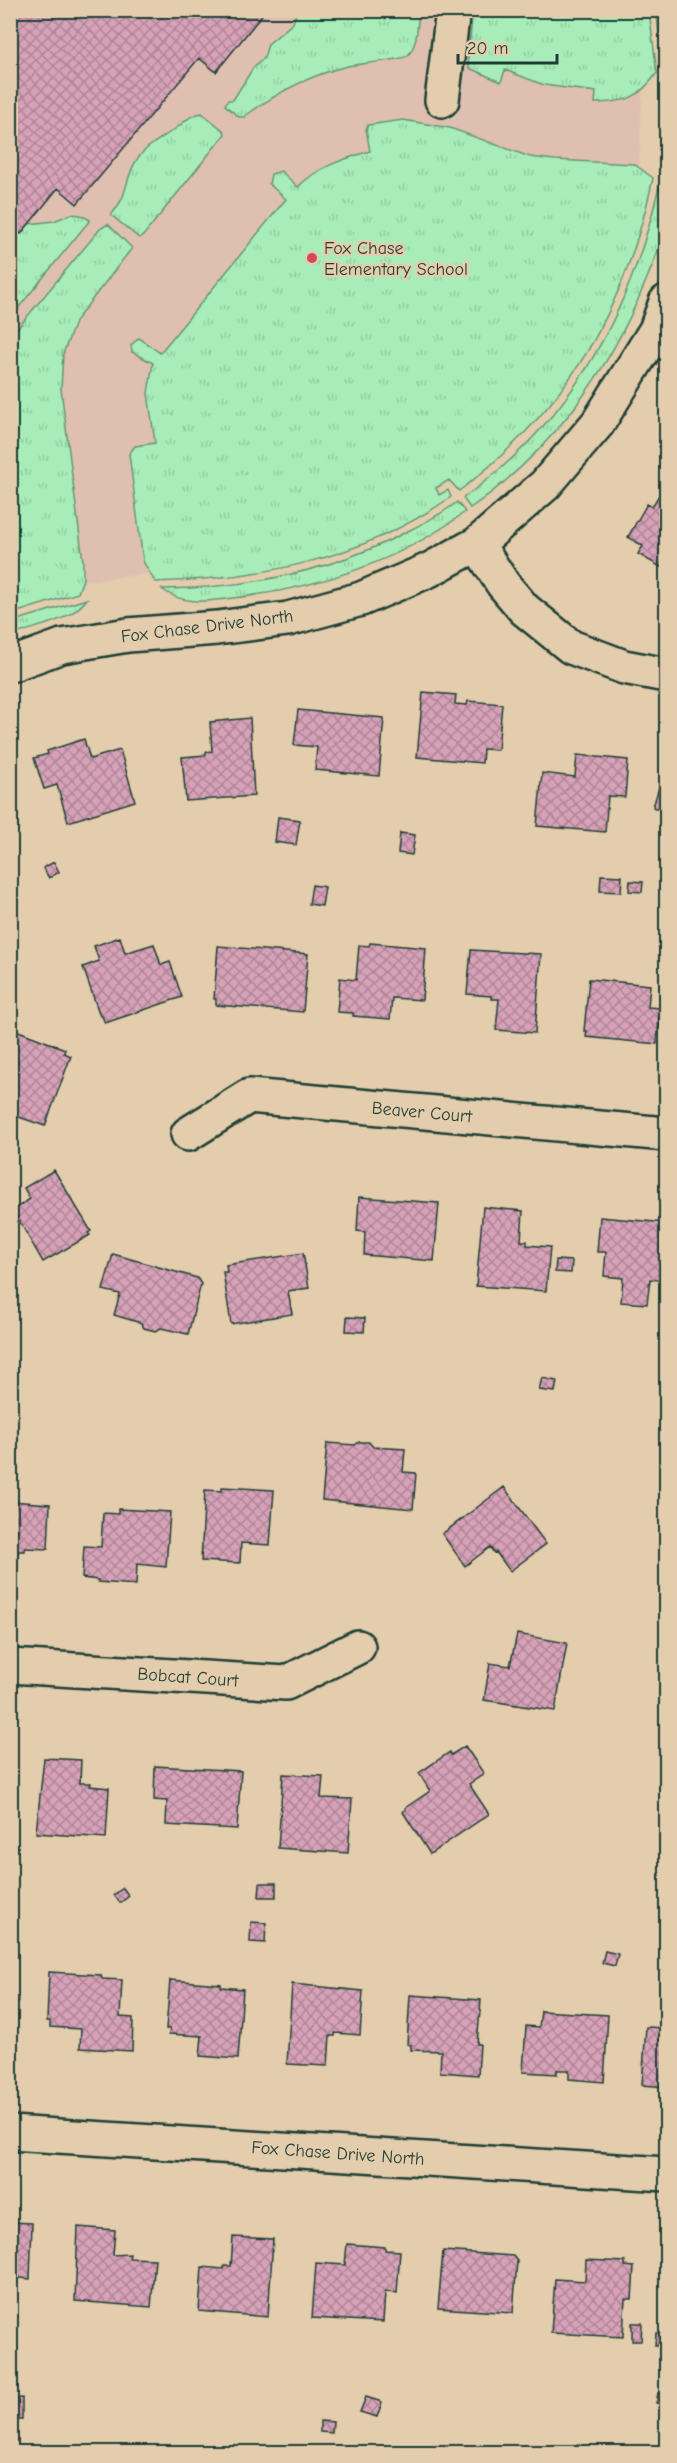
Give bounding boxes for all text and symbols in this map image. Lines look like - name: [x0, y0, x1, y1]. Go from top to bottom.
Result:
- scale bar: [458, 27, 557, 65]
- text: 20 m: [467, 38, 508, 59]
- place label: Fox Chase Elementary School: [324, 238, 468, 280]
- marker: Fox Chase Elementary School: [305, 251, 319, 265]
- street label: Fox Chase Drive North: [120, 606, 294, 647]
- street label: Beaver Court: [371, 1098, 474, 1127]
- street label: Bobcat Court: [137, 1663, 240, 1692]
- street label: Fox Chase Drive North: [251, 2137, 425, 2170]

